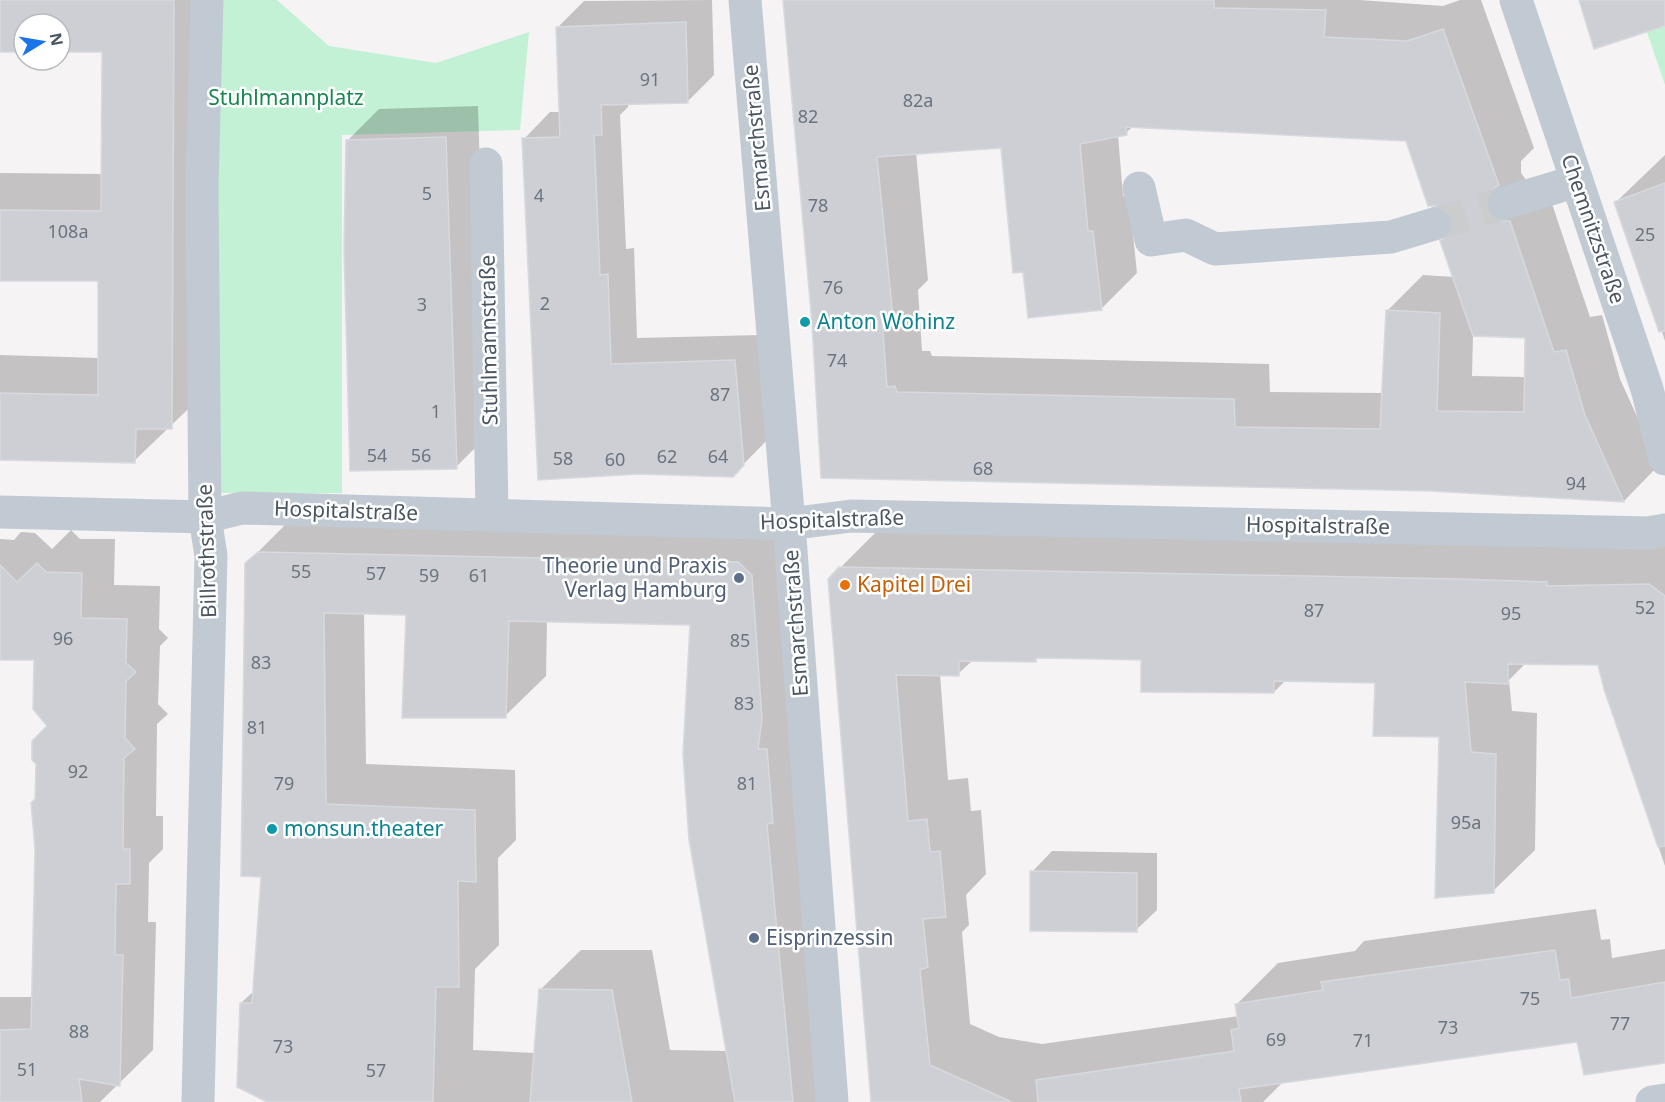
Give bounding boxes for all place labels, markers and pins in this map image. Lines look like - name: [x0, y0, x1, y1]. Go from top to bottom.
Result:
- place label: Anton Wohinz: [817, 307, 955, 335]
- marker: Anton Wohinz: [798, 315, 812, 329]
- place label: Theorie und Praxis Verlag Hamburg: [543, 551, 727, 603]
- place label: Kapitel Drei: [857, 570, 971, 598]
- marker: Theorie und Praxis Verlag Hamburg: [732, 571, 746, 585]
- marker: Kapitel Drei: [838, 578, 852, 592]
- place label: monsun.theater: [284, 814, 444, 842]
- marker: monsun.theater: [265, 822, 279, 836]
- place label: Eisprinzessin: [766, 923, 893, 951]
- marker: Eisprinzessin: [747, 931, 761, 945]

